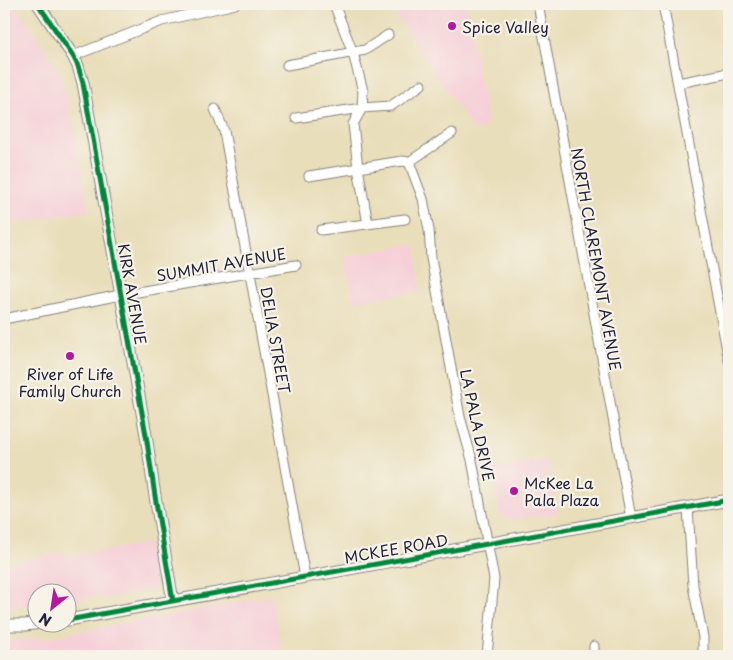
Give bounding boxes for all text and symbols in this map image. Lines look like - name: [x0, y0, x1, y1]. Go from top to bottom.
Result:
- place label: Spice Valley: [462, 15, 549, 38]
- marker: Spice Valley: [446, 20, 458, 32]
- street label: NORTH CLAREMONT AVENUE: [566, 146, 628, 372]
- street label: SUMMIT AVENUE: [154, 241, 288, 287]
- street label: KIRK AVENUE: [113, 242, 153, 346]
- street label: DELIA STREET: [255, 285, 297, 396]
- marker: River of Life Family Church: [64, 350, 76, 362]
- place label: River of Life Family Church: [18, 362, 122, 402]
- street label: LA PALA DRIVE: [455, 367, 501, 483]
- place label: McKee La Pala Plaza: [524, 471, 599, 511]
- marker: McKee La Pala Plaza: [508, 485, 520, 497]
- street label: MCKEE ROAD: [342, 528, 450, 568]
- north arrow: [28, 582, 78, 632]
- text: N: [35, 608, 55, 632]

